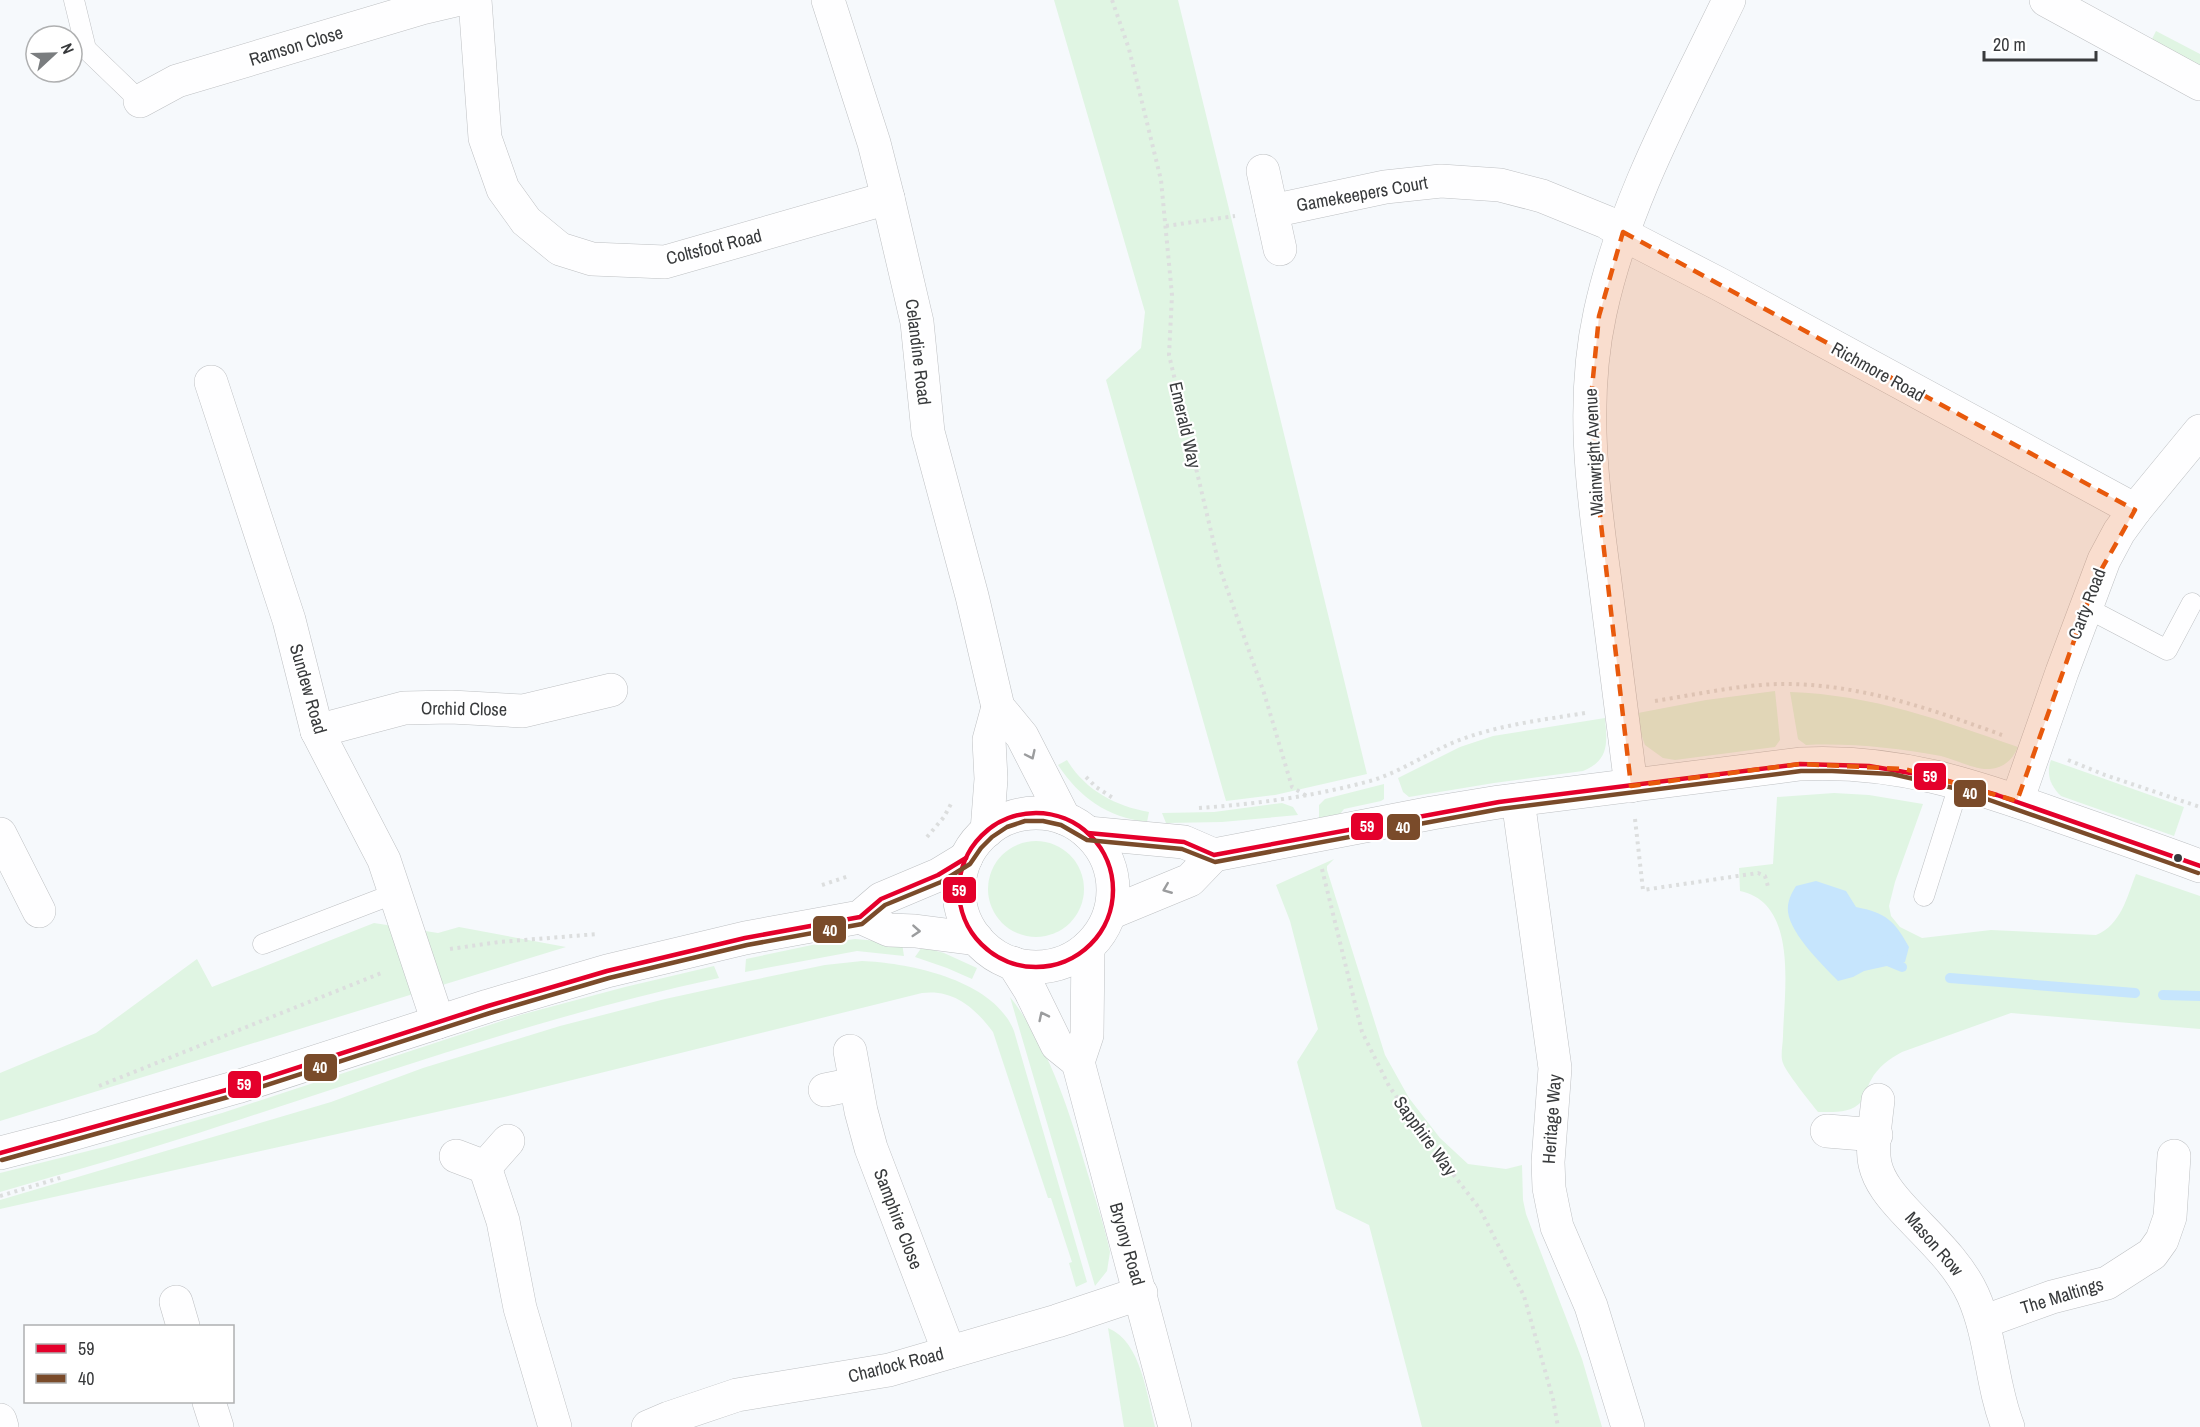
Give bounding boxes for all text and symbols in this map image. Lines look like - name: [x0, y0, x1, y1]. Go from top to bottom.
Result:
- street label: Ramson Close: [246, 19, 346, 72]
- north arrow: [24, 24, 84, 84]
- scale bar: [1984, 24, 2096, 62]
- text: 20 m: [1993, 32, 2026, 57]
- text: N: [56, 40, 80, 57]
- street label: Gamekeepers Court: [1294, 170, 1430, 217]
- street label: Coltsfoot Road: [663, 223, 764, 270]
- street label: Celandine Road: [900, 297, 937, 406]
- street label: Richmore Road: [1827, 336, 1930, 408]
- street label: Emerald Way: [1163, 379, 1208, 471]
- street label: Wainwright Avenue: [1578, 388, 1609, 516]
- street label: Carty Road: [2061, 564, 2112, 643]
- street label: Sundew Road: [284, 641, 333, 737]
- street label: Orchid Close: [421, 695, 507, 722]
- one-way arrow: [1024, 749, 1036, 760]
- line badge: 59: [1913, 762, 1947, 791]
- text: 59: [1923, 765, 1937, 787]
- line badge: 40: [1953, 779, 1987, 808]
- text: 40: [1963, 782, 1977, 804]
- line badge: 59: [1350, 812, 1384, 841]
- line badge: 40: [1386, 813, 1421, 841]
- text: 59: [1360, 815, 1374, 837]
- text: 40: [1396, 816, 1410, 838]
- unlabelled marker: [2172, 852, 2184, 864]
- line badge: 59: [942, 876, 977, 904]
- text: 59: [952, 879, 966, 901]
- one-way arrow: [1163, 882, 1174, 894]
- line badge: 40: [812, 915, 847, 944]
- text: 40: [823, 919, 837, 941]
- one-way arrow: [911, 925, 920, 938]
- one-way arrow: [1039, 1012, 1051, 1023]
- line badge: 40: [303, 1053, 338, 1082]
- text: 40: [313, 1056, 327, 1078]
- line badge: 59: [227, 1070, 262, 1099]
- text: 59: [237, 1073, 251, 1095]
- street label: Heritage Way: [1536, 1073, 1567, 1165]
- street label: Sapphire Way: [1388, 1091, 1463, 1181]
- street label: Samphire Close: [868, 1165, 929, 1273]
- street label: Bryony Road: [1104, 1199, 1151, 1288]
- street label: Mason Row: [1899, 1206, 1970, 1282]
- street label: The Maltings: [2017, 1271, 2106, 1320]
- legend: [24, 1325, 234, 1403]
- text: 59: [78, 1336, 94, 1361]
- street label: Charlock Road: [845, 1341, 946, 1388]
- text: 40: [78, 1366, 94, 1391]

